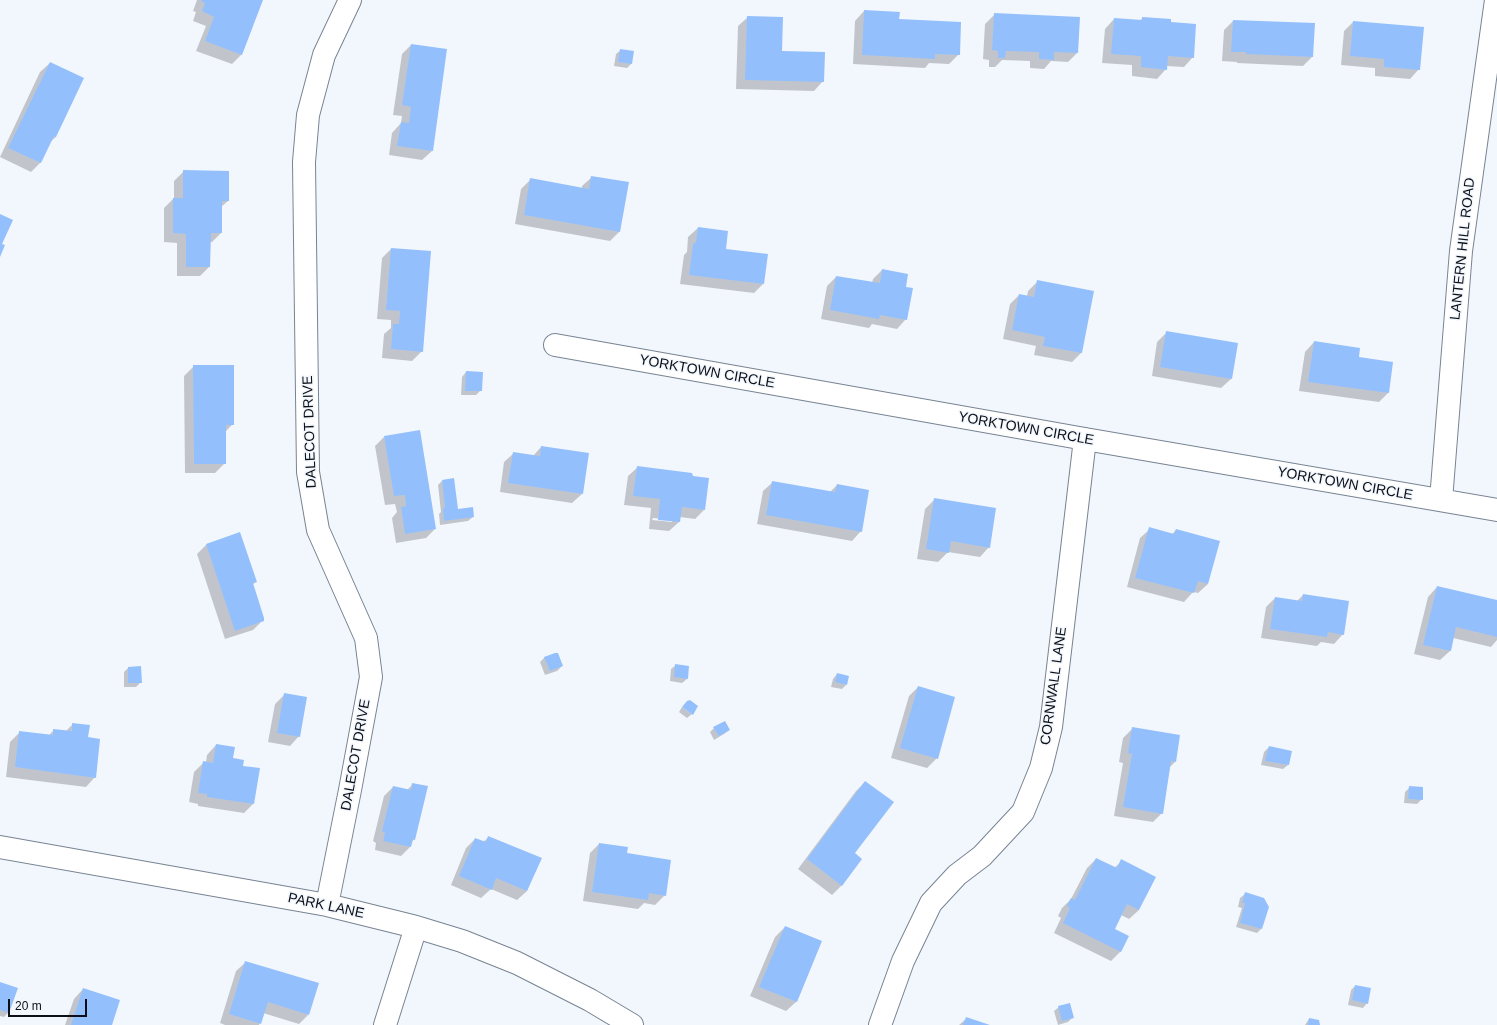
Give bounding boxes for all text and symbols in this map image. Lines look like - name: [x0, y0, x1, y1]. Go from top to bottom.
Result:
- street label: LANTERN HILL ROAD: [1447, 177, 1479, 321]
- street label: YORKTOWN CIRCLE: [638, 352, 776, 392]
- street label: DALECOT DRIVE: [300, 375, 320, 489]
- street label: YORKTOWN CIRCLE: [957, 409, 1095, 449]
- street label: YORKTOWN CIRCLE: [1276, 464, 1414, 504]
- street label: CORNWALL LANE: [1037, 626, 1071, 746]
- street label: DALECOT DRIVE: [338, 698, 374, 812]
- street label: PARK LANE: [286, 890, 366, 922]
- scale bar: [10, 991, 89, 1017]
- text: 20 m: [15, 999, 42, 1013]

